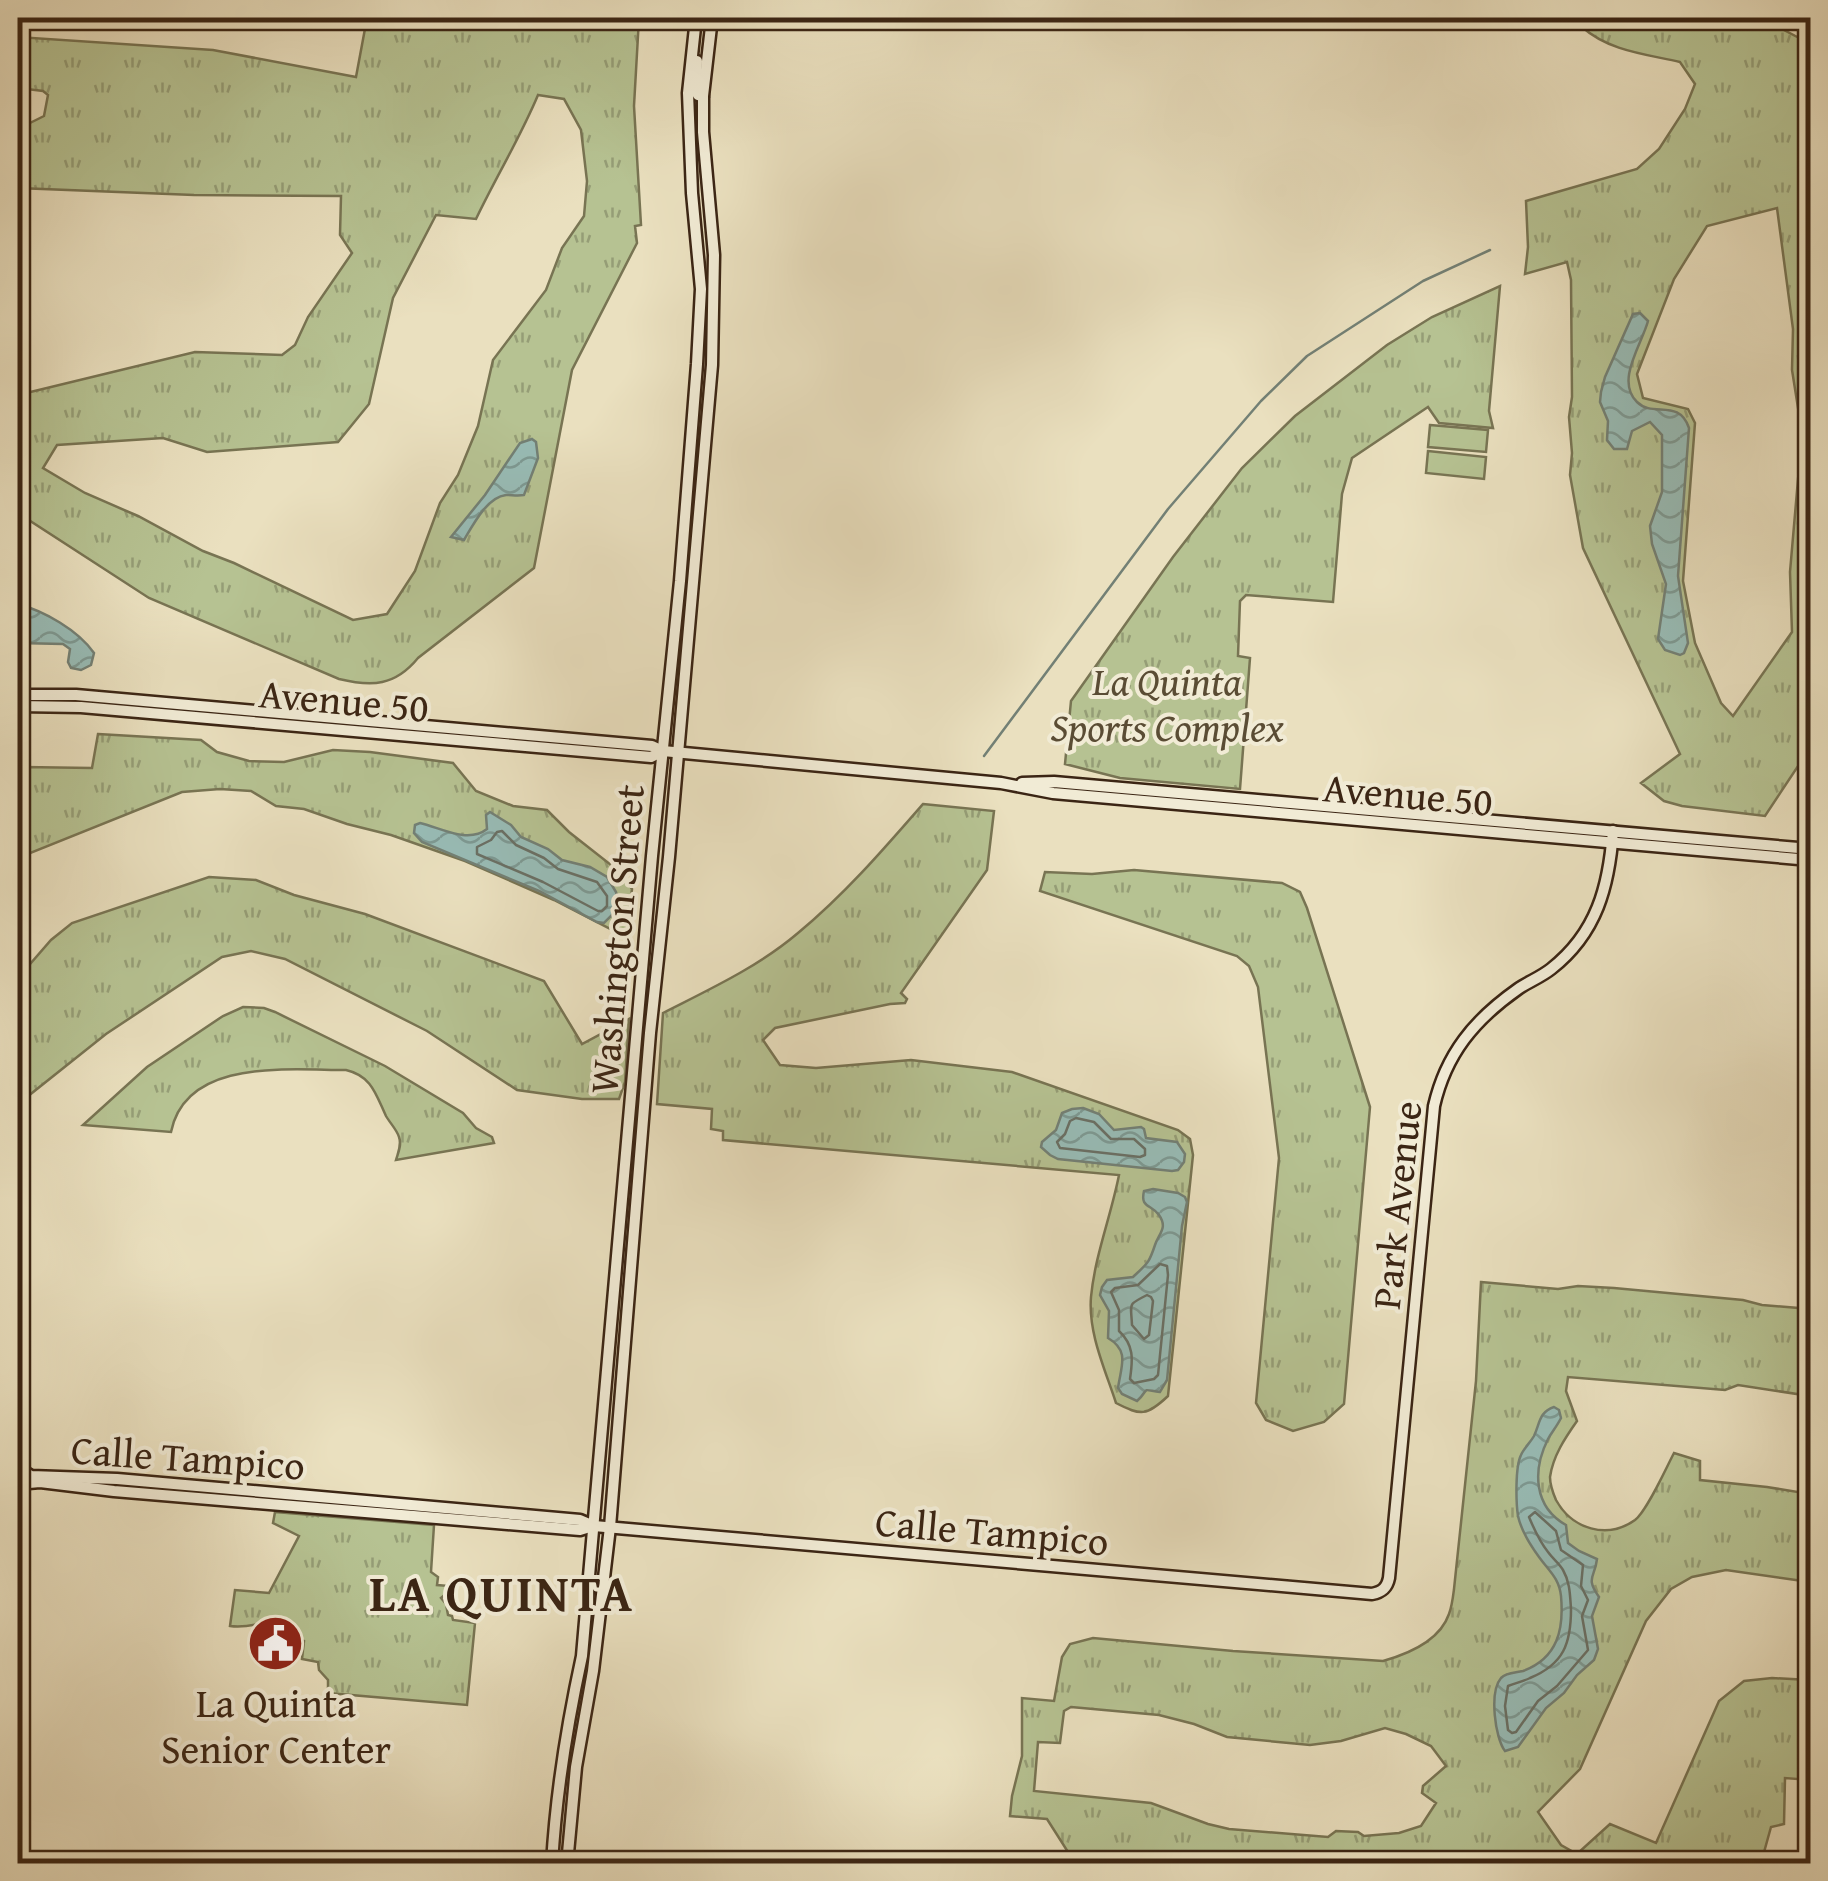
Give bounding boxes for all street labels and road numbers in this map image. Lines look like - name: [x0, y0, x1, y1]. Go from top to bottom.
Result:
- street label: Avenue 50: [257, 663, 431, 737]
- street label: Avenue 50: [1321, 757, 1495, 831]
- street label: Washington Street: [573, 782, 659, 1096]
- street label: Park Avenue: [1356, 1098, 1436, 1312]
- street label: Calle Tampico: [69, 1419, 307, 1495]
- street label: Calle Tampico: [873, 1491, 1111, 1571]

